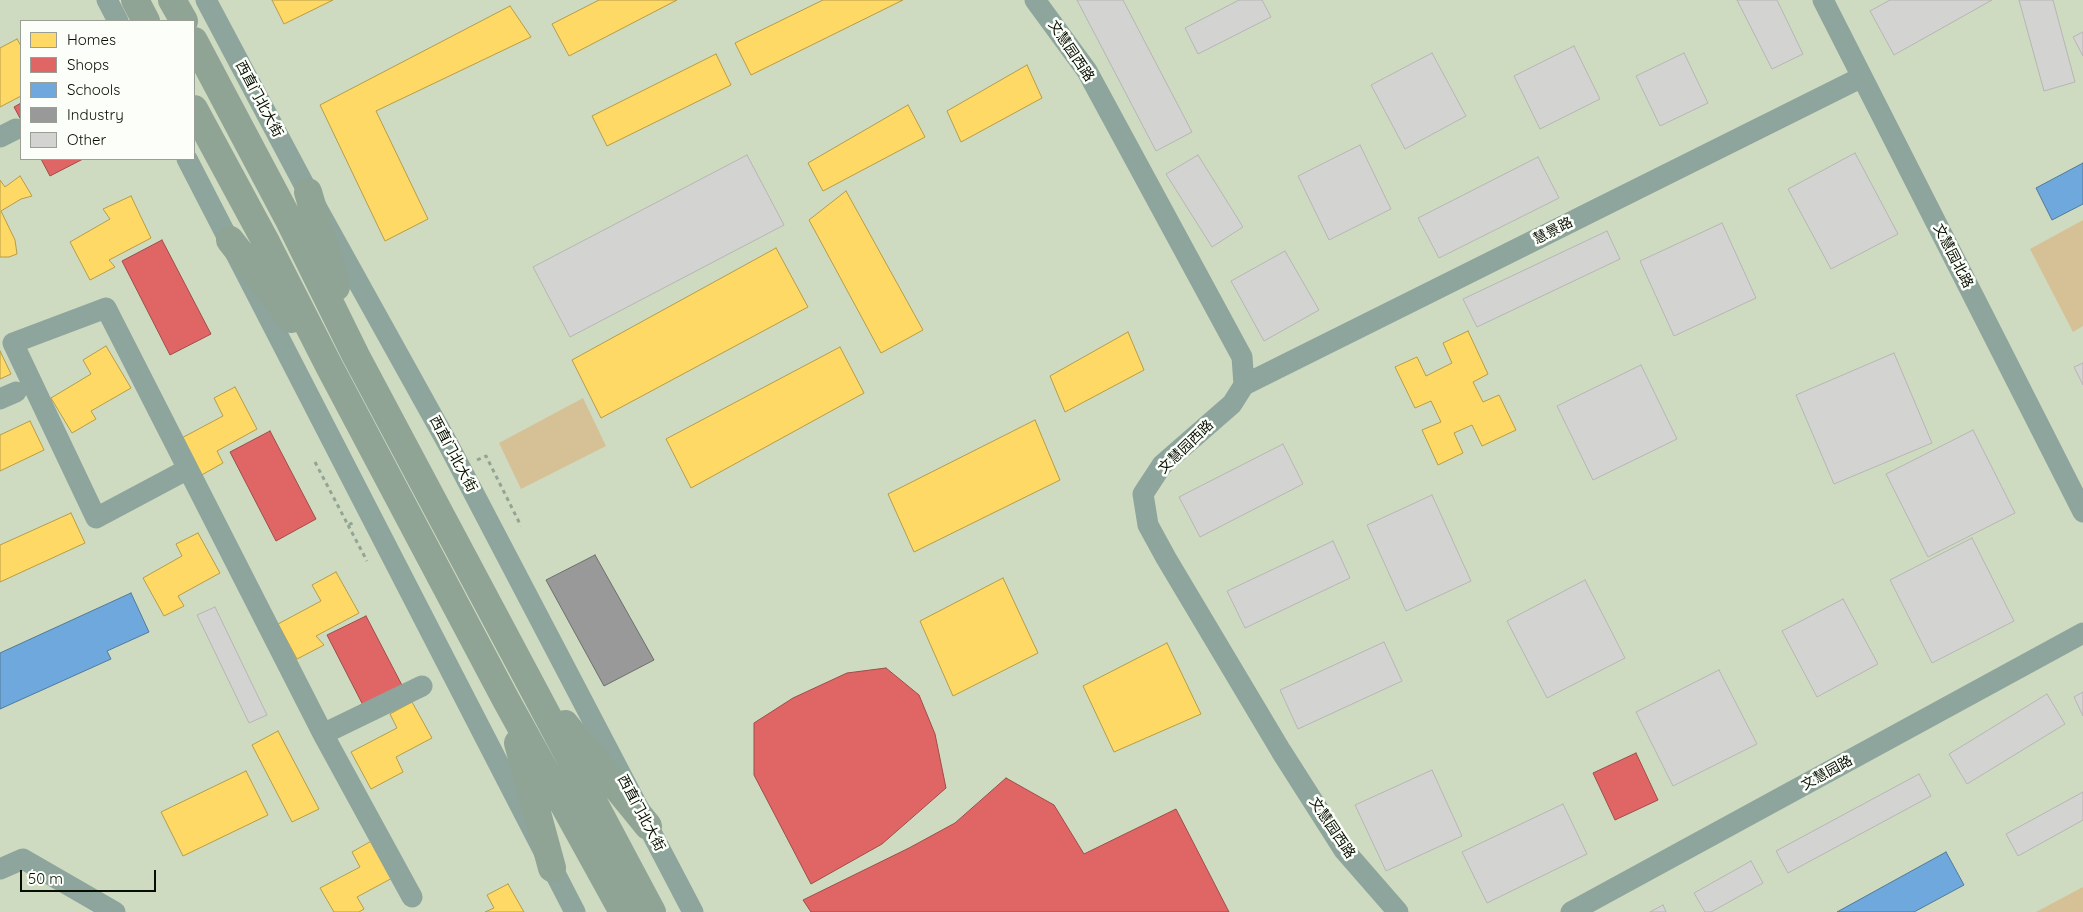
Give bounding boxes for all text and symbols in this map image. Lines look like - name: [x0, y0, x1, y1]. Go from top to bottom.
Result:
- street label: 文慧园西路: [1044, 17, 1098, 85]
- legend: [20, 20, 195, 160]
- text: Homes: [67, 30, 116, 49]
- text: Shops: [67, 55, 109, 74]
- street label: 西直门北大街: [232, 58, 286, 140]
- text: Schools: [67, 80, 120, 99]
- text: Industry: [67, 105, 124, 124]
- text: Other: [67, 130, 106, 149]
- street label: 慧景路: [1530, 214, 1576, 248]
- street label: 文慧园北路: [1930, 221, 1976, 291]
- street label: 西直门北大街: [426, 413, 480, 495]
- street label: 文慧园西路: [1155, 417, 1217, 477]
- street label: 文慧园路: [1798, 752, 1856, 794]
- street label: 西直门北大街: [614, 772, 668, 854]
- street label: 文慧园西路: [1305, 794, 1359, 862]
- scale bar: [22, 860, 159, 892]
- text: 50 m: [28, 869, 63, 888]

